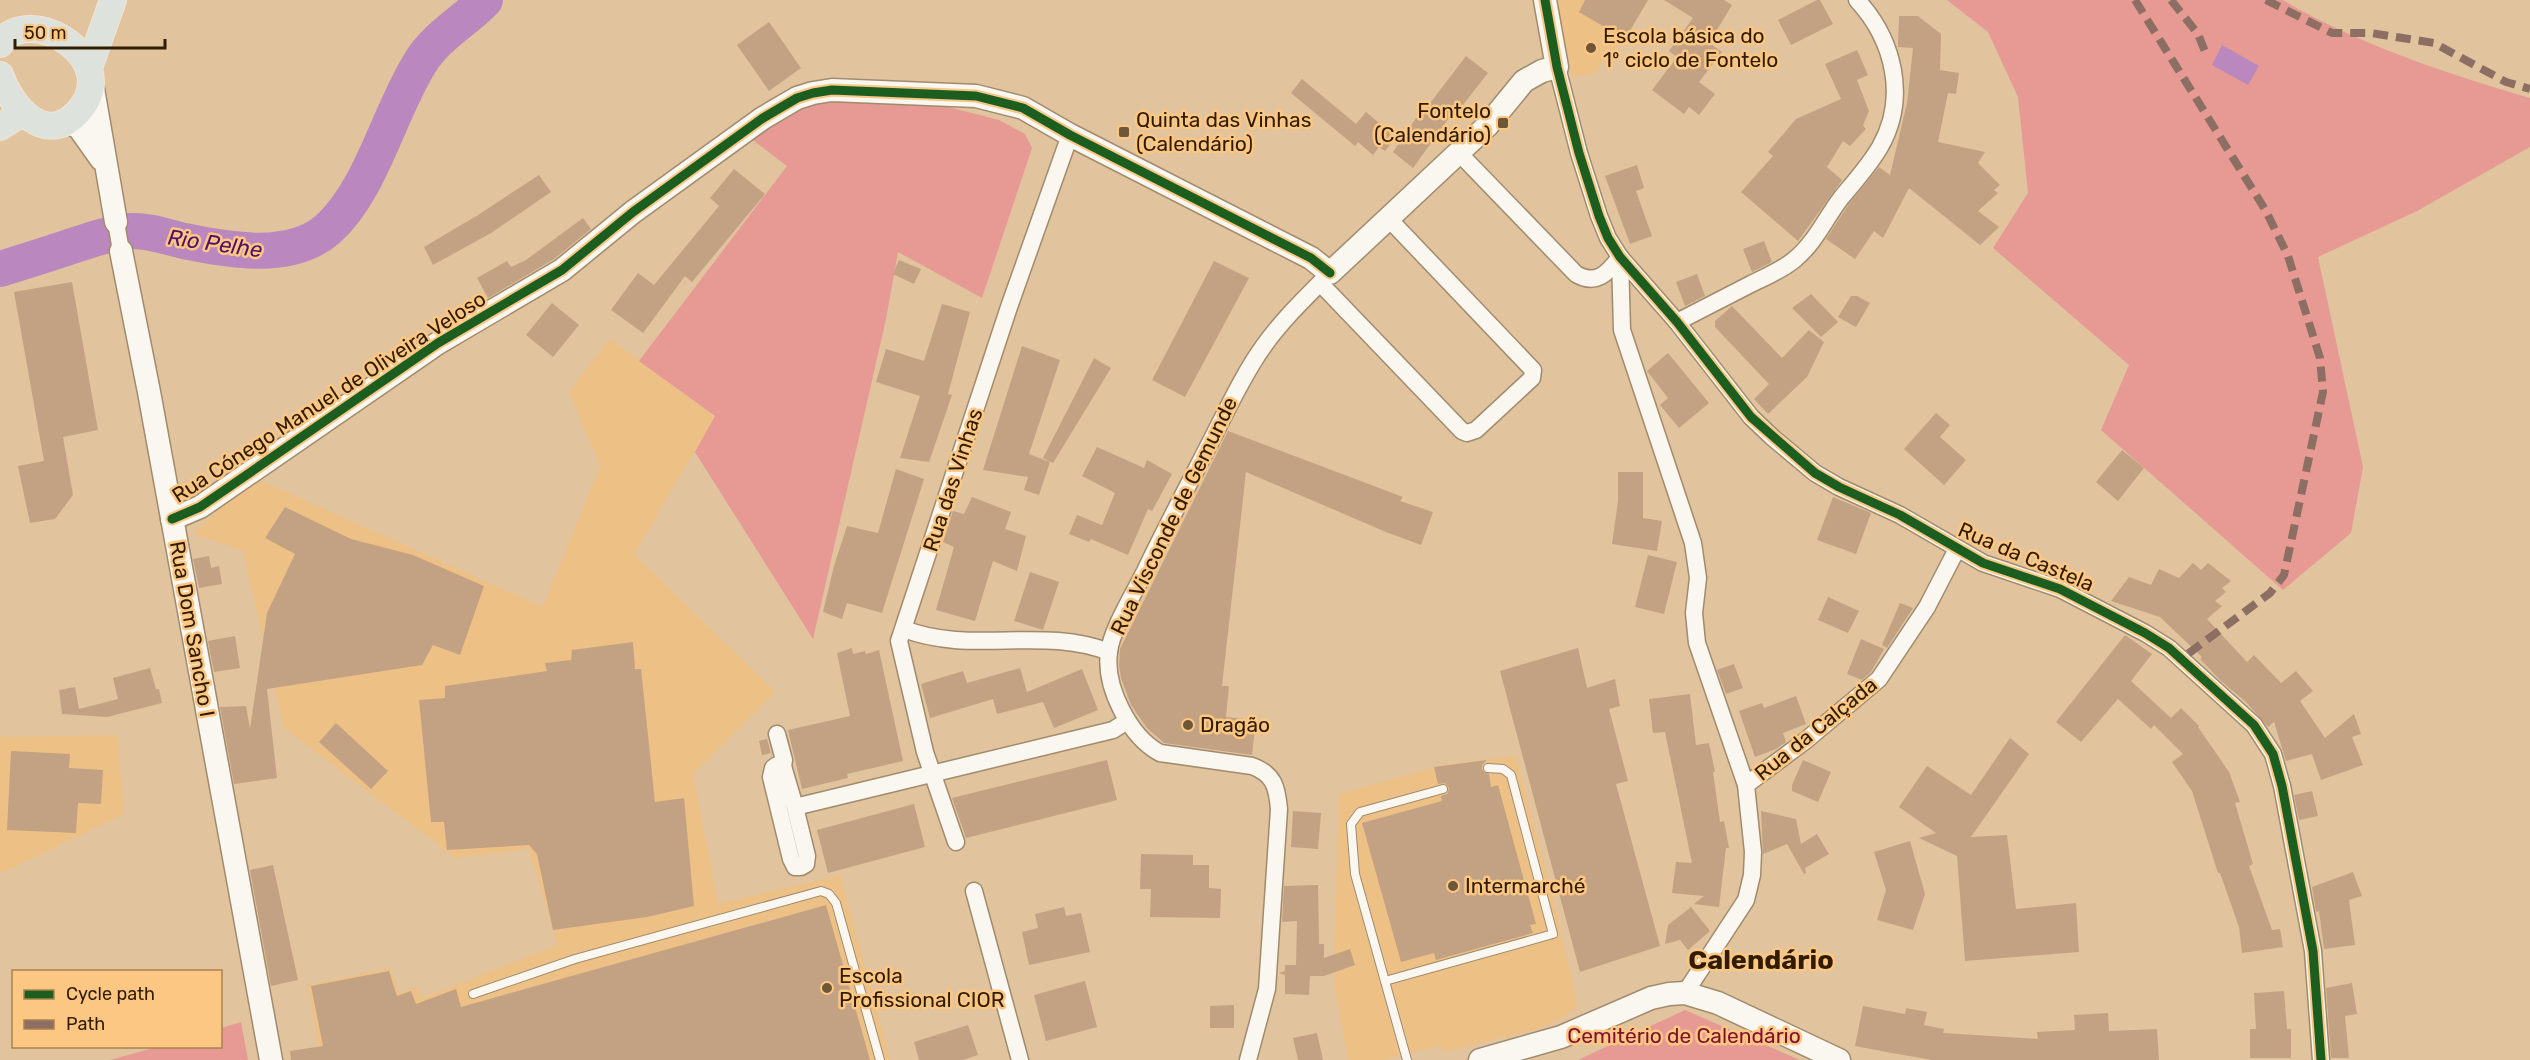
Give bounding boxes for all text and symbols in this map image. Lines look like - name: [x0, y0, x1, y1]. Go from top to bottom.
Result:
- scale bar: [15, 12, 165, 50]
- text: 50 m: [24, 22, 67, 44]
- place label: Escola básica do 1º ciclo de Fontelo: [1603, 23, 1778, 72]
- marker: Escola básica do 1º ciclo de Fontelo: [1584, 41, 1598, 55]
- place label: Fontelo (Calendário): [1374, 98, 1491, 147]
- place label: Quinta das Vinhas (Calendário): [1136, 107, 1311, 156]
- marker: Fontelo (Calendário): [1496, 116, 1510, 130]
- marker: Quinta das Vinhas (Calendário): [1117, 125, 1131, 139]
- water label: Rio Pelhe: [166, 223, 264, 263]
- street label: Rua Cónego Manuel de Oliveira Veloso: [167, 286, 490, 508]
- street label: Rua Visconde de Gemunde: [1105, 393, 1242, 639]
- street label: Rua das Vinhas: [918, 405, 987, 555]
- street label: Rua da Castela: [1954, 517, 2098, 596]
- street label: Rua Dom Sancho I: [165, 539, 220, 719]
- street label: Rua da Calçada: [1749, 672, 1882, 786]
- place label: Dragão: [1200, 712, 1270, 737]
- marker: Dragão: [1181, 718, 1195, 732]
- place label: Intermarché: [1465, 873, 1585, 898]
- marker: Intermarché: [1446, 879, 1460, 893]
- district label: Calendário: [1688, 944, 1834, 976]
- place label: Escola Profissional CIOR: [839, 963, 1005, 1012]
- legend: [12, 970, 222, 1048]
- marker: Escola Profissional CIOR: [820, 981, 834, 995]
- text: Cycle path: [66, 983, 155, 1005]
- text: Path: [66, 1013, 105, 1035]
- park label: Cemitério de Calendário: [1567, 1023, 1801, 1048]

